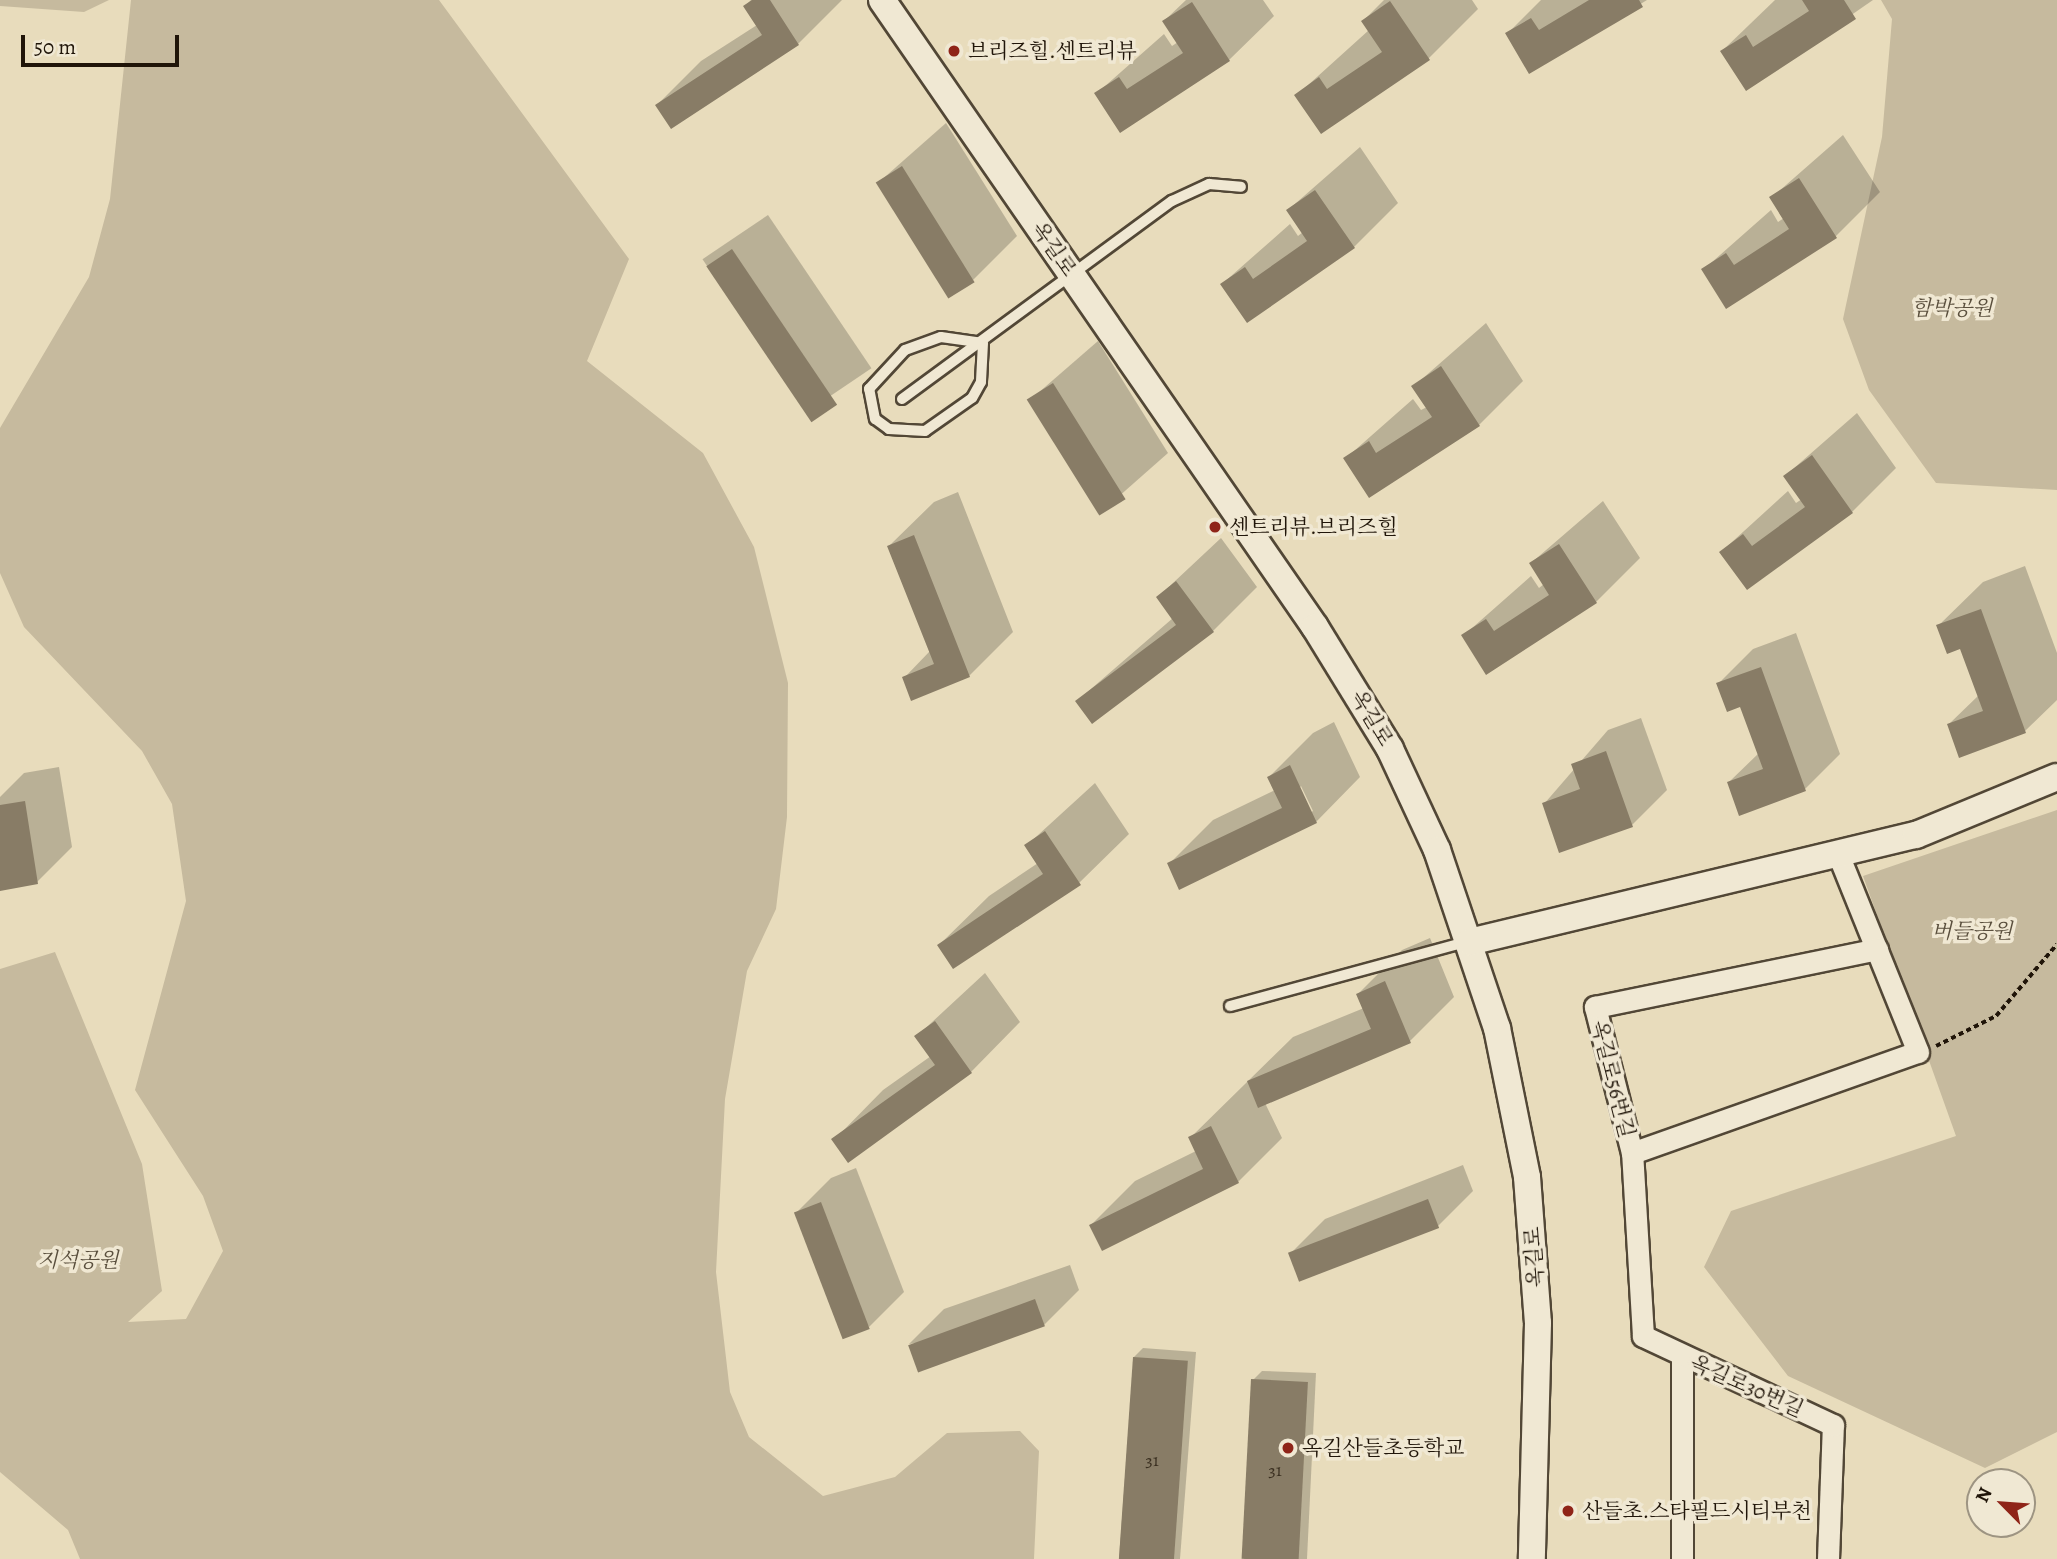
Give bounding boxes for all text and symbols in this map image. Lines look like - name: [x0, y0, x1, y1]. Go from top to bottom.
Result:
- scale bar: [24, 21, 182, 65]
- text: 50 m: [34, 33, 76, 61]
- place label: 브리즈힐.센트리뷰: [968, 38, 1137, 64]
- marker: 브리즈힐.센트리뷰: [946, 43, 962, 59]
- street label: 옥길로: [1026, 217, 1082, 281]
- park label: 함박공원: [1911, 295, 1993, 321]
- place label: 센트리뷰.브리즈힐: [1229, 514, 1398, 540]
- marker: 센트리뷰.브리즈힐: [1207, 519, 1223, 535]
- street label: 옥길로: [1346, 685, 1398, 751]
- park label: 버들공원: [1931, 918, 2013, 944]
- street label: 옥길로56번길: [1586, 1018, 1640, 1140]
- street label: 옥길로: [1519, 1226, 1549, 1288]
- park label: 지석공원: [37, 1247, 119, 1273]
- street label: 옥길로30번길: [1686, 1350, 1808, 1422]
- place label: 옥길산들초등학교: [1302, 1435, 1464, 1461]
- marker: 옥길산들초등학교: [1280, 1440, 1296, 1456]
- house number: 31: [1145, 1449, 1159, 1471]
- house number: 31: [1268, 1459, 1282, 1481]
- north arrow: [1966, 1468, 2036, 1538]
- text: N: [1969, 1483, 1998, 1507]
- place label: 산들초.스타필드시티부천: [1582, 1498, 1812, 1524]
- marker: 산들초.스타필드시티부천: [1560, 1503, 1576, 1519]

